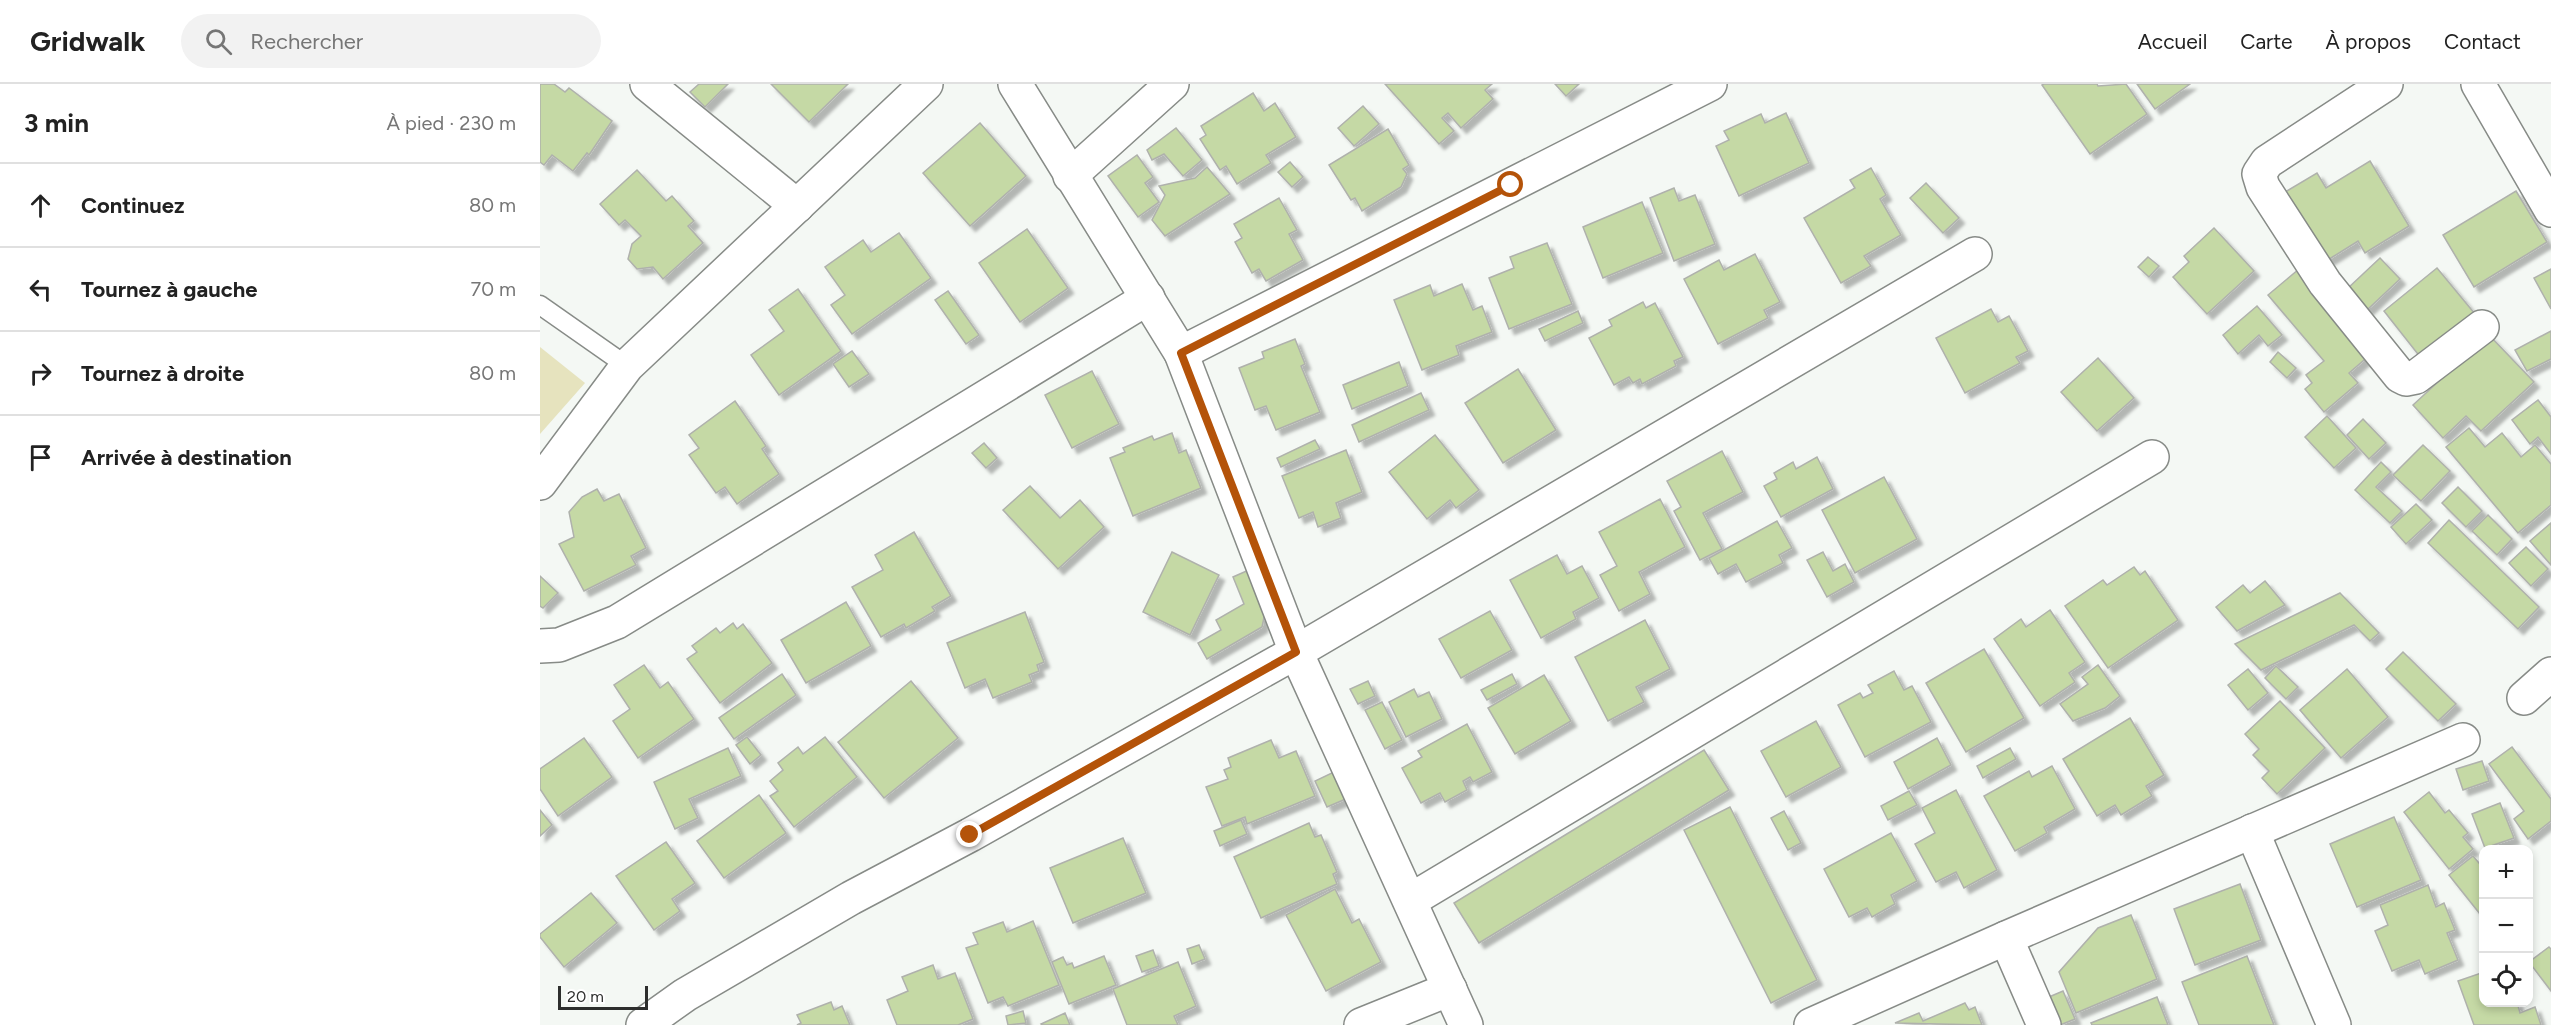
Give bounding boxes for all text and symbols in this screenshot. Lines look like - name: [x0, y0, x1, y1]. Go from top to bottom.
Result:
- search box: [181, 14, 601, 68]
- text: Gridwalk: [30, 24, 145, 58]
- icon: search: [202, 25, 235, 58]
- text: Rechercher: [250, 28, 363, 55]
- text: Accueil: [2138, 29, 2207, 54]
- text: Carte: [2240, 29, 2293, 54]
- text: À propos: [2326, 29, 2411, 54]
- text: Contact: [2444, 29, 2521, 54]
- text: 3 min: [24, 107, 89, 139]
- text: À pied · 230 m: [387, 111, 516, 135]
- route start: [1497, 171, 1523, 197]
- icon: ahead: [24, 189, 57, 222]
- text: Continuez: [81, 192, 185, 219]
- text: 80 m: [469, 193, 516, 217]
- icon: left: [24, 273, 57, 306]
- text: Tournez à gauche: [81, 276, 257, 303]
- text: 70 m: [470, 277, 516, 301]
- icon: right: [24, 357, 57, 390]
- text: Tournez à droite: [81, 360, 244, 387]
- text: 80 m: [469, 361, 516, 385]
- icon: arrive: [24, 441, 57, 474]
- text: Arrivée à destination: [81, 444, 292, 471]
- route end: [956, 821, 982, 847]
- map controls: [2479, 845, 2533, 1007]
- button: +: [2479, 845, 2533, 899]
- button: −: [2479, 899, 2533, 953]
- button: locate: [2479, 953, 2533, 1007]
- scale bar: [558, 983, 648, 1010]
- text: 20 m: [567, 987, 604, 1006]

